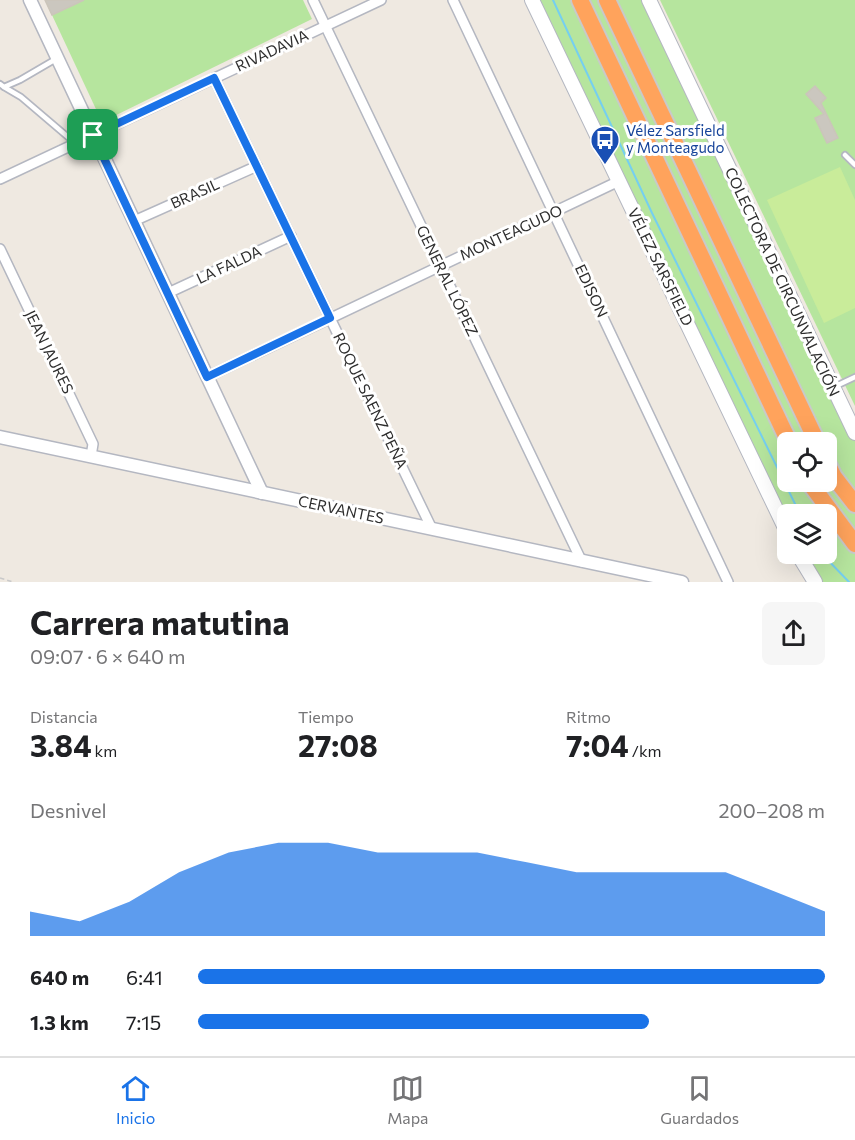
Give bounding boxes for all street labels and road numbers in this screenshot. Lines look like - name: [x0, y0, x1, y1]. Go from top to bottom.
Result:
- street label: RIVADAVIA: [232, 25, 311, 75]
- street label: COLECTORA DE CIRCUNVALACIÓN: [722, 164, 845, 399]
- street label: BRASIL: [167, 174, 222, 212]
- street label: MONTEAGUDO: [456, 200, 565, 264]
- street label: VÉLEZ SARSFIELD: [625, 204, 698, 328]
- street label: GENERAL LÓPEZ: [413, 222, 483, 339]
- street label: LA FALDA: [193, 241, 264, 287]
- street label: EDISON: [572, 261, 612, 320]
- street label: JEAN JAURES: [22, 307, 78, 396]
- street label: ROQUE SAENZ PEÑA: [330, 330, 412, 472]
- street label: CERVANTES: [297, 491, 386, 527]

